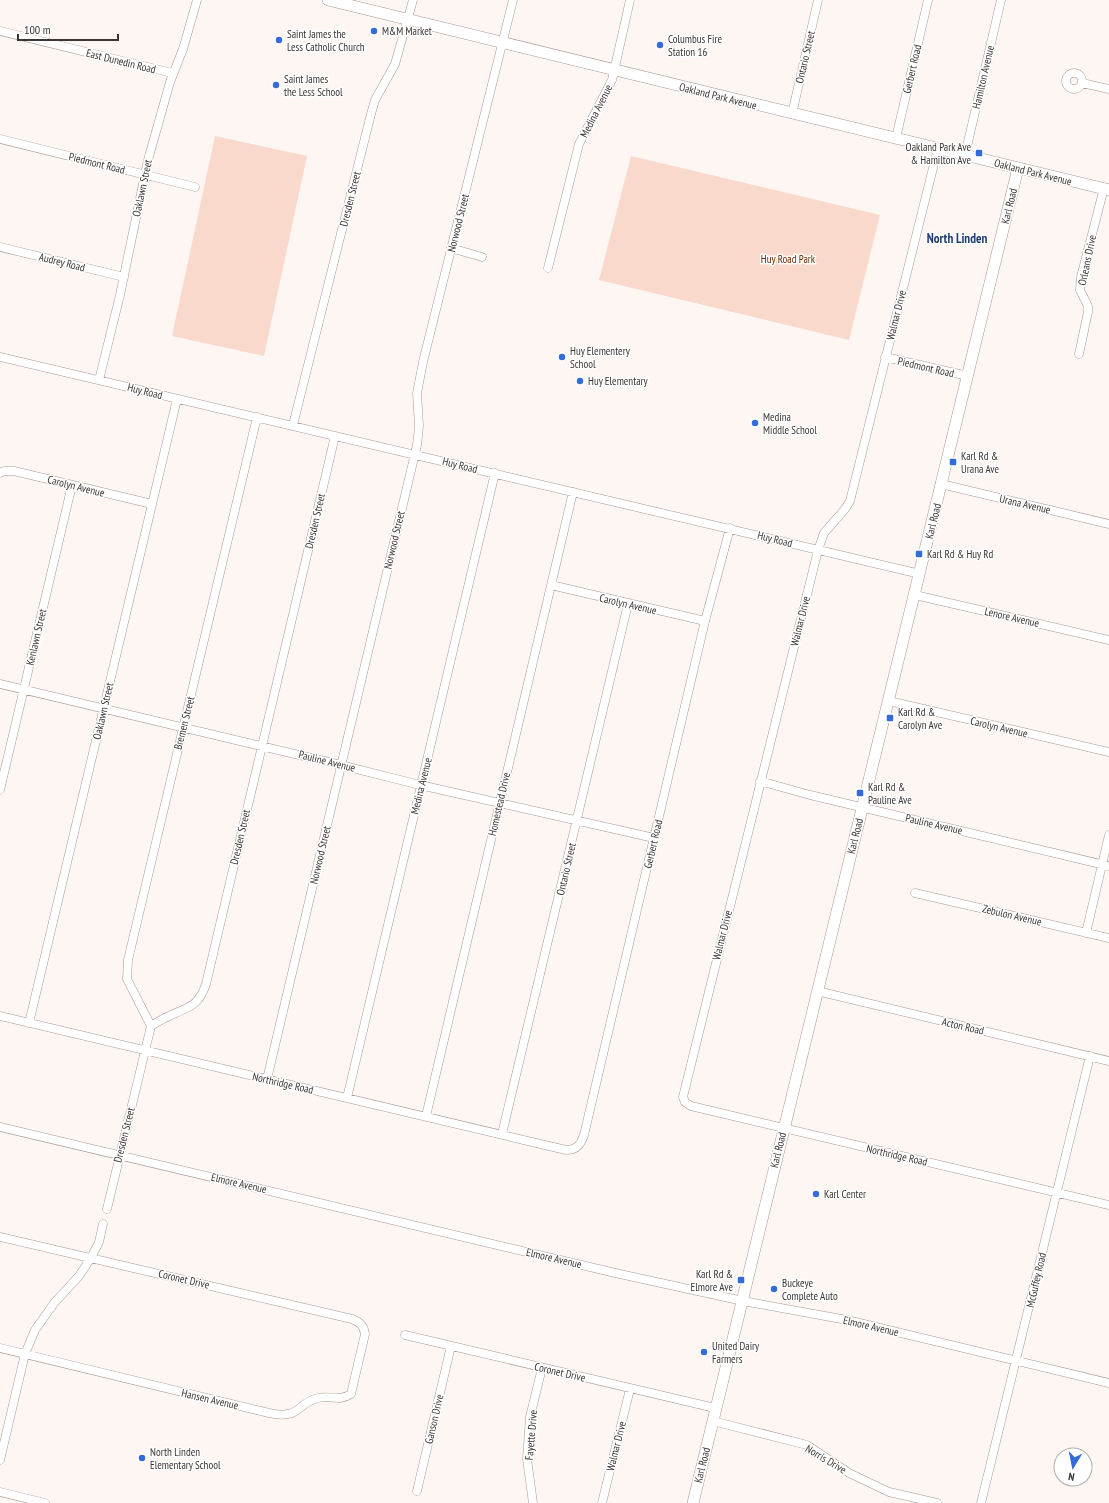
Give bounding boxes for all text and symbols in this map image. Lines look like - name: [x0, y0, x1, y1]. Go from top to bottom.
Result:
- scale bar: [18, 16, 118, 42]
- text: 100 m: [24, 22, 51, 37]
- place label: M&M Market: [382, 24, 432, 38]
- marker: M&M Market: [369, 26, 379, 36]
- place label: Saint James the Less Catholic Church: [287, 27, 365, 54]
- street label: Ontario Street: [792, 29, 818, 85]
- place label: Columbus Fire Station 16: [668, 32, 723, 59]
- marker: Saint James the Less Catholic Church: [274, 35, 284, 45]
- marker: Columbus Fire Station 16: [655, 40, 665, 50]
- street label: Gerbert Road: [900, 43, 924, 95]
- street label: Hamilton Avenue: [969, 43, 997, 110]
- street label: East Dunedin Road: [85, 46, 157, 76]
- place label: Saint James the Less School: [284, 72, 343, 99]
- marker: Saint James the Less School: [271, 80, 281, 90]
- street label: Oakland Park Avenue: [678, 80, 759, 113]
- street label: Medina Avenue: [577, 82, 616, 140]
- place label: Oakland Park Ave & Hamilton Ave: [906, 140, 971, 167]
- marker: Oakland Park Ave & Hamilton Ave: [974, 148, 984, 158]
- street label: Piedmont Road: [67, 149, 127, 177]
- street label: Oakland Park Avenue: [993, 156, 1074, 189]
- street label: Oaklawn Street: [129, 158, 155, 218]
- street label: Dresden Street: [336, 170, 364, 228]
- street label: Karl Road: [998, 186, 1020, 225]
- street label: Norwood Street: [444, 192, 472, 254]
- district label: North Linden: [927, 230, 988, 247]
- street label: Orleans Drive: [1075, 233, 1099, 287]
- street label: Audrey Road: [37, 250, 87, 275]
- park label: Huy Road Park: [761, 252, 816, 266]
- street label: Walmar Drive: [883, 288, 909, 341]
- place label: Huy Elementery School: [570, 344, 631, 371]
- marker: Huy Elementery School: [557, 352, 567, 362]
- street label: Piedmont Road: [896, 354, 956, 380]
- place label: Huy Elementary: [588, 374, 649, 388]
- marker: Huy Elementary: [575, 376, 585, 386]
- street label: Huy Road: [126, 380, 164, 402]
- place label: Medina Middle School: [763, 410, 817, 437]
- marker: Medina Middle School: [750, 418, 760, 428]
- place label: Karl Rd & Urana Ave: [961, 449, 1000, 476]
- street label: Huy Road: [441, 454, 479, 476]
- marker: Karl Rd & Urana Ave: [948, 457, 958, 467]
- street label: Carolyn Avenue: [46, 472, 106, 500]
- street label: Urana Avenue: [998, 491, 1052, 517]
- street label: Dresden Street: [302, 492, 328, 550]
- street label: Karl Road: [922, 501, 944, 540]
- street label: Norwood Street: [380, 509, 408, 571]
- street label: Huy Road: [756, 528, 794, 550]
- place label: Karl Rd & Huy Rd: [927, 547, 994, 561]
- marker: Karl Rd & Huy Rd: [914, 549, 924, 559]
- street label: Carolyn Avenue: [598, 591, 658, 617]
- street label: Walmar Drive: [787, 594, 813, 647]
- street label: Lenore Avenue: [983, 604, 1041, 630]
- street label: Kenlawn Street: [23, 607, 49, 667]
- street label: Oaklawn Street: [90, 681, 116, 741]
- street label: Bremen Street: [171, 695, 197, 751]
- place label: Karl Rd & Carolyn Ave: [898, 705, 943, 732]
- marker: Karl Rd & Carolyn Ave: [885, 713, 895, 723]
- street label: Carolyn Avenue: [969, 714, 1029, 740]
- street label: Pauline Avenue: [297, 747, 357, 775]
- street label: Medina Avenue: [407, 756, 435, 816]
- street label: Homestead Drive: [485, 770, 513, 837]
- place label: Karl Rd & Pauline Ave: [868, 780, 912, 807]
- marker: Karl Rd & Pauline Ave: [855, 788, 865, 798]
- street label: Dresden Street: [227, 808, 253, 866]
- street label: Pauline Avenue: [904, 811, 964, 837]
- street label: Karl Road: [844, 816, 866, 855]
- street label: Gerbert Road: [641, 818, 665, 870]
- street label: Norwood Street: [306, 824, 334, 886]
- street label: Ontario Street: [553, 841, 579, 897]
- street label: Zebulon Avenue: [981, 901, 1043, 929]
- street label: Walmar Drive: [709, 908, 735, 961]
- street label: Acton Road: [941, 1014, 986, 1038]
- street label: Northridge Road: [251, 1069, 315, 1097]
- street label: Dresden Street: [110, 1106, 138, 1164]
- street label: Karl Road: [767, 1130, 789, 1169]
- street label: Northridge Road: [865, 1141, 929, 1169]
- street label: Elmore Avenue: [210, 1170, 269, 1196]
- place label: Karl Center: [824, 1187, 866, 1201]
- marker: Karl Center: [811, 1189, 821, 1199]
- street label: Elmore Avenue: [525, 1245, 584, 1271]
- street label: McGuffey Road: [1023, 1251, 1049, 1309]
- street label: Coronet Drive: [157, 1266, 211, 1292]
- place label: Karl Rd & Elmore Ave: [691, 1267, 733, 1294]
- marker: Karl Rd & Elmore Ave: [736, 1275, 746, 1285]
- place label: Buckeye Complete Auto: [782, 1276, 838, 1303]
- marker: Buckeye Complete Auto: [769, 1284, 779, 1294]
- street label: Elmore Avenue: [842, 1313, 901, 1339]
- place label: United Dairy Farmers: [712, 1339, 760, 1366]
- marker: United Dairy Farmers: [699, 1347, 709, 1357]
- street label: Coronet Drive: [533, 1359, 587, 1385]
- street label: Hansen Avenue: [180, 1386, 240, 1412]
- street label: Ganson Drive: [422, 1392, 447, 1445]
- street label: Fayette Drive: [522, 1409, 540, 1461]
- street label: Walmar Drive: [603, 1419, 629, 1472]
- street label: Norris Drive: [803, 1441, 849, 1477]
- place label: North Linden Elementary School: [150, 1445, 221, 1472]
- street label: Karl Road: [691, 1445, 713, 1484]
- north arrow: [1053, 1447, 1093, 1487]
- marker: North Linden Elementary School: [137, 1453, 147, 1463]
- text: N: [1067, 1469, 1075, 1484]

